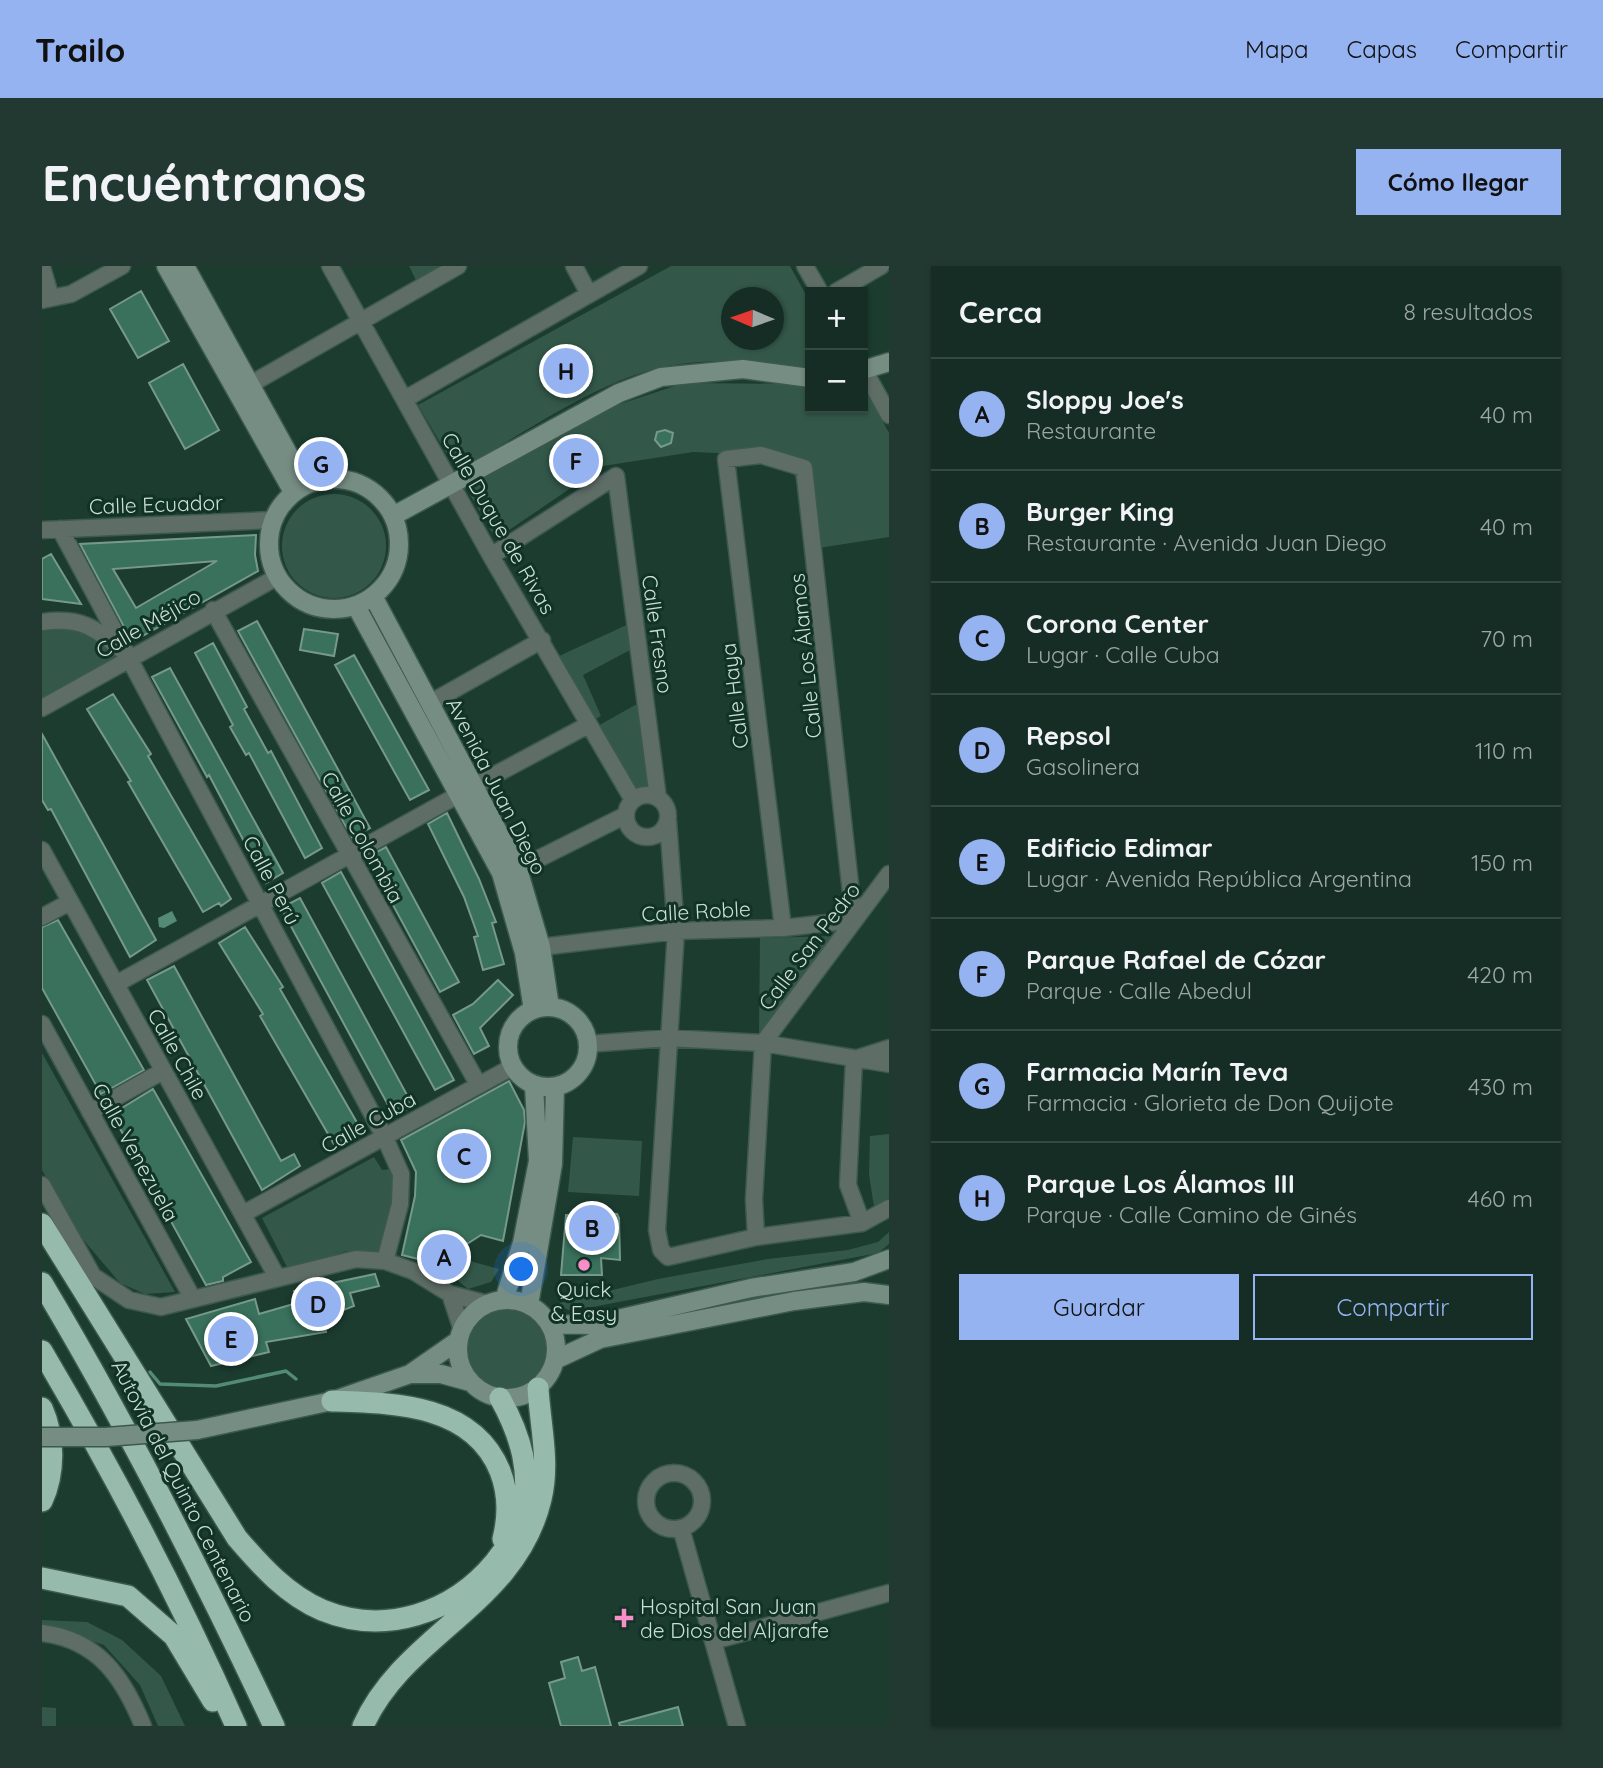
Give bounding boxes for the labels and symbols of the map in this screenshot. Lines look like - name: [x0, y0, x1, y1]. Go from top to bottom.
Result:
- north arrow: [721, 287, 784, 350]
- pin: H: [543, 345, 589, 397]
- street label: Calle Duque de Rivas: [436, 428, 562, 618]
- pin: F: [553, 435, 599, 487]
- pin: G: [298, 438, 344, 490]
- street label: Calle Ecuador: [88, 489, 224, 519]
- street label: Calle Los Álamos: [783, 572, 827, 740]
- street label: Calle Fresno: [637, 573, 679, 695]
- street label: Calle Méjico: [91, 583, 205, 663]
- street label: Calle Haya: [715, 642, 753, 750]
- street label: Avenida Juan Diego: [441, 693, 553, 879]
- street label: Calle Colombia: [316, 767, 410, 907]
- street label: Calle Perú: [238, 831, 306, 929]
- street label: Calle San Pedro: [753, 877, 865, 1015]
- street label: Calle Roble: [641, 895, 751, 927]
- street label: Calle Chile: [142, 1004, 214, 1104]
- street label: Calle Venezuela: [87, 1078, 185, 1226]
- street label: Calle Cuba: [316, 1085, 420, 1159]
- pin: C: [441, 1130, 487, 1182]
- pin: B: [569, 1202, 615, 1254]
- pin: A: [421, 1231, 467, 1283]
- your location: [504, 1252, 538, 1286]
- marker: Quick & Easy: [576, 1257, 592, 1273]
- place label: Quick & Easy: [551, 1276, 617, 1326]
- pin: D: [295, 1278, 341, 1330]
- pin: E: [208, 1313, 254, 1365]
- street label: Autovía del Quinto Centenario: [106, 1355, 262, 1627]
- place label: Hospital San Juan de Dios del Aljarafe: [640, 1593, 829, 1643]
- marker: Hospital San Juan de Dios del Aljarafe: [614, 1608, 634, 1628]

